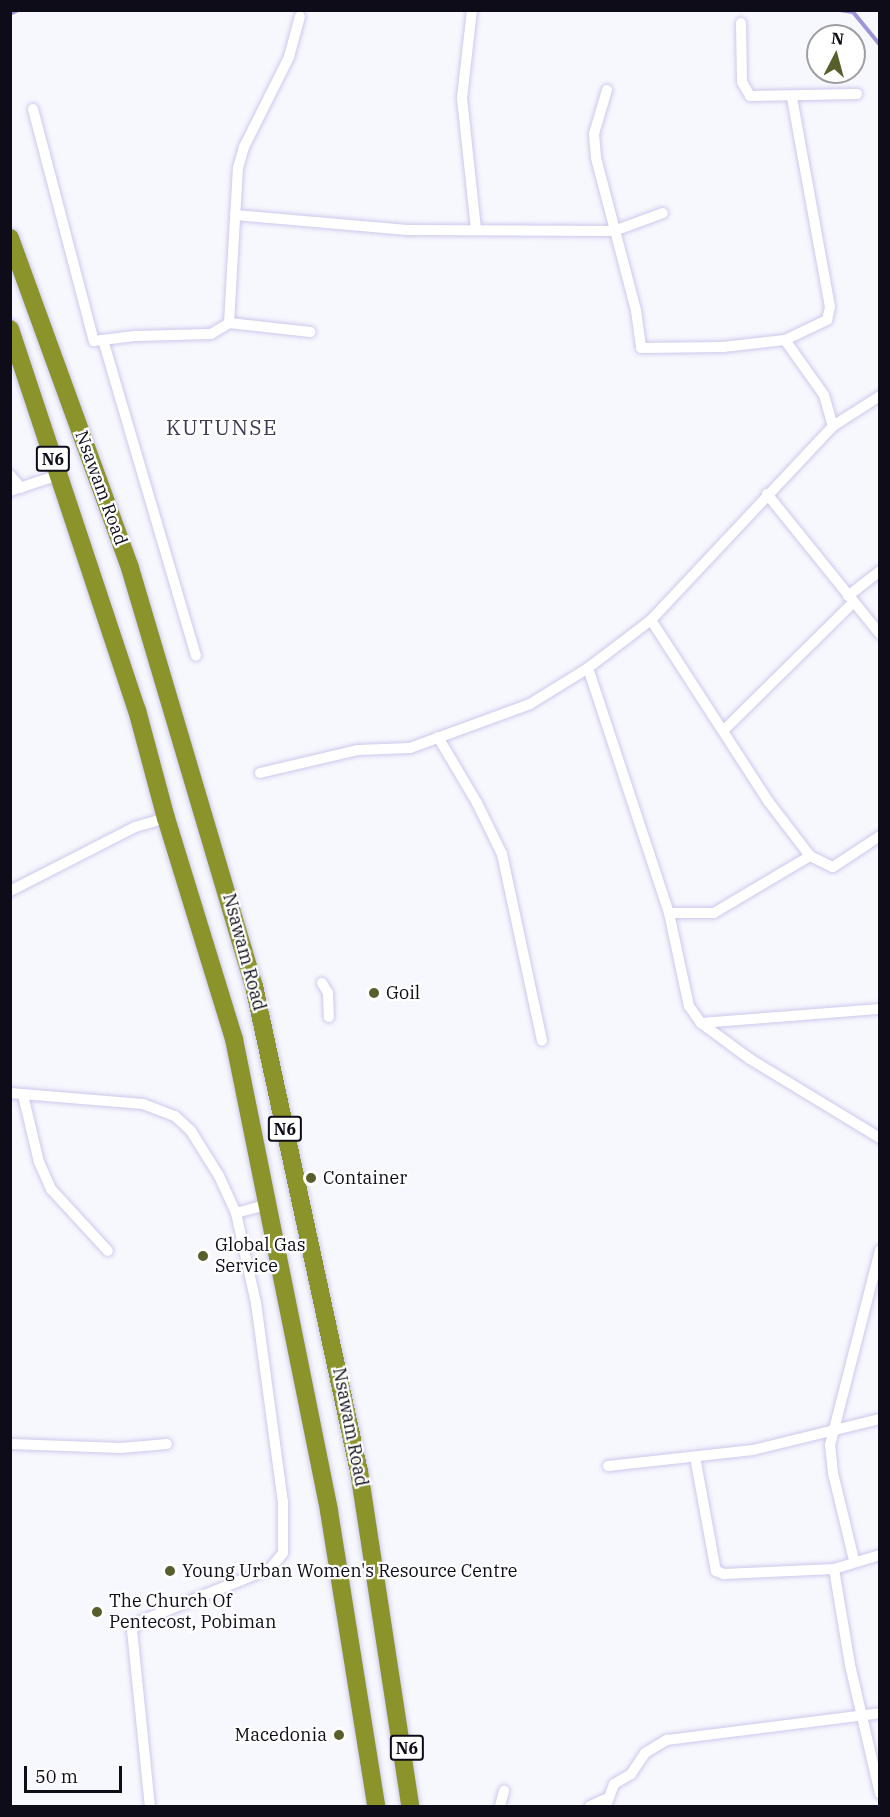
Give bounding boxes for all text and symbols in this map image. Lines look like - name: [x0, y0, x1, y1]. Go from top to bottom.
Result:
- north arrow: [806, 24, 866, 84]
- text: N: [830, 27, 845, 49]
- district label: KUTUNSE: [166, 414, 278, 440]
- street label: Nsawam Road: [70, 428, 132, 548]
- road number: N6: [35, 446, 71, 472]
- street label: Nsawam Road: [218, 891, 270, 1013]
- place label: Goil: [386, 982, 420, 1004]
- marker: Goil: [367, 986, 381, 1000]
- road number: N6: [267, 1116, 303, 1142]
- place label: Container: [323, 1167, 407, 1189]
- marker: Container: [304, 1171, 318, 1185]
- place label: Global Gas Service: [215, 1235, 306, 1278]
- marker: Global Gas Service: [196, 1249, 210, 1263]
- street label: Nsawam Road: [328, 1366, 372, 1488]
- place label: Young Urban Women's Resource Centre: [182, 1560, 517, 1582]
- marker: Young Urban Women's Resource Centre: [163, 1564, 177, 1578]
- place label: The Church Of Pentecost, Pobiman: [109, 1591, 276, 1634]
- marker: The Church Of Pentecost, Pobiman: [90, 1605, 104, 1619]
- place label: Macedonia: [234, 1724, 327, 1746]
- marker: Macedonia: [332, 1728, 346, 1742]
- road number: N6: [389, 1735, 425, 1761]
- scale bar: [27, 1754, 124, 1792]
- text: 50 m: [35, 1765, 78, 1788]

